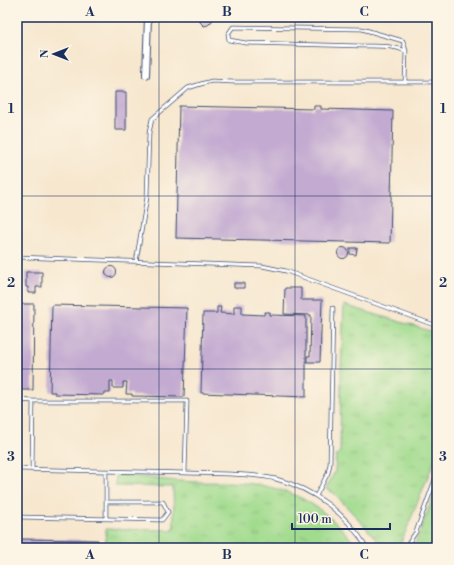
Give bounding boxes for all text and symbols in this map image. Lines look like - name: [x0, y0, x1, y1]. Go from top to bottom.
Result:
- text: A: [84, 4, 95, 20]
- text: B: [222, 4, 232, 20]
- text: C: [359, 4, 369, 20]
- north arrow: [34, 34, 74, 74]
- text: N: [38, 49, 52, 58]
- text: 1: [8, 101, 15, 117]
- text: 1: [440, 101, 447, 117]
- text: 2: [7, 275, 15, 291]
- text: 2: [439, 275, 447, 291]
- text: 3: [7, 449, 15, 465]
- text: 3: [439, 449, 447, 465]
- scale bar: [292, 505, 390, 531]
- text: 100 m: [298, 512, 332, 527]
- text: A: [84, 547, 95, 563]
- text: B: [222, 547, 232, 563]
- text: C: [359, 547, 369, 563]

